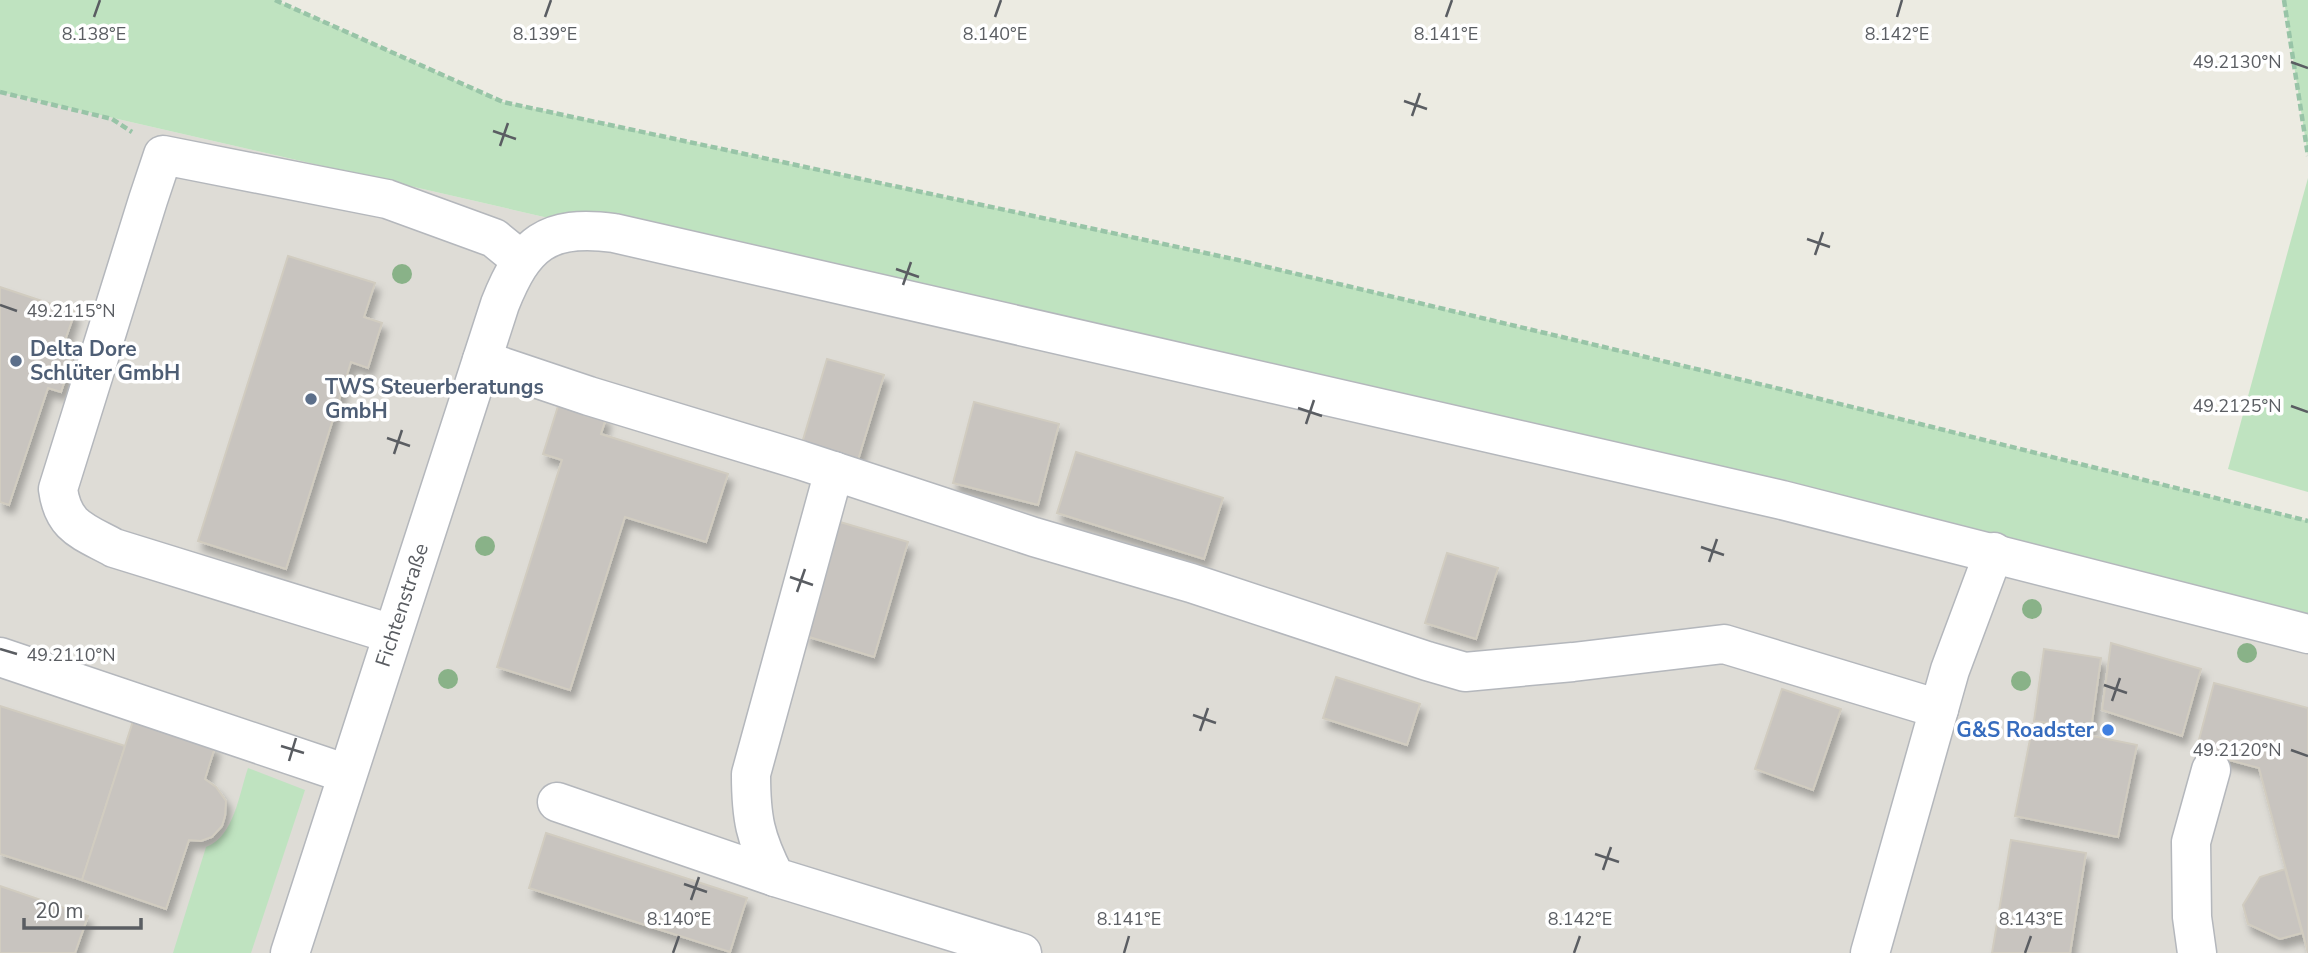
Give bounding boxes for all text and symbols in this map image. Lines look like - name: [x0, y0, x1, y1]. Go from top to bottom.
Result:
- text: 8.138°E: [62, 22, 126, 46]
- text: 8.139°E: [513, 22, 577, 46]
- text: 8.140°E: [963, 22, 1027, 46]
- text: 8.141°E: [1414, 22, 1478, 46]
- text: 8.142°E: [1865, 22, 1929, 46]
- text: 49.2130°N: [2193, 50, 2281, 74]
- text: 49.2115°N: [27, 299, 115, 323]
- place label: Delta Dore Schlüter GmbH: [30, 335, 180, 387]
- marker: Delta Dore Schlüter GmbH: [8, 353, 24, 369]
- place label: TWS Steuerberatungs GmbH: [325, 373, 544, 425]
- marker: TWS Steuerberatungs GmbH: [303, 391, 319, 407]
- text: 49.2125°N: [2193, 394, 2281, 418]
- street label: Fichtenstraße: [369, 540, 435, 670]
- text: 49.2110°N: [27, 643, 115, 667]
- place label: G&S Roadster: [1956, 716, 2095, 744]
- marker: G&S Roadster: [2100, 722, 2116, 738]
- text: 49.2120°N: [2193, 738, 2281, 762]
- scale bar: [24, 886, 142, 930]
- text: 20 m: [35, 897, 84, 925]
- text: 8.140°E: [647, 907, 711, 931]
- text: 8.141°E: [1097, 907, 1161, 931]
- text: 8.142°E: [1548, 907, 1612, 931]
- text: 8.143°E: [1999, 907, 2063, 931]

